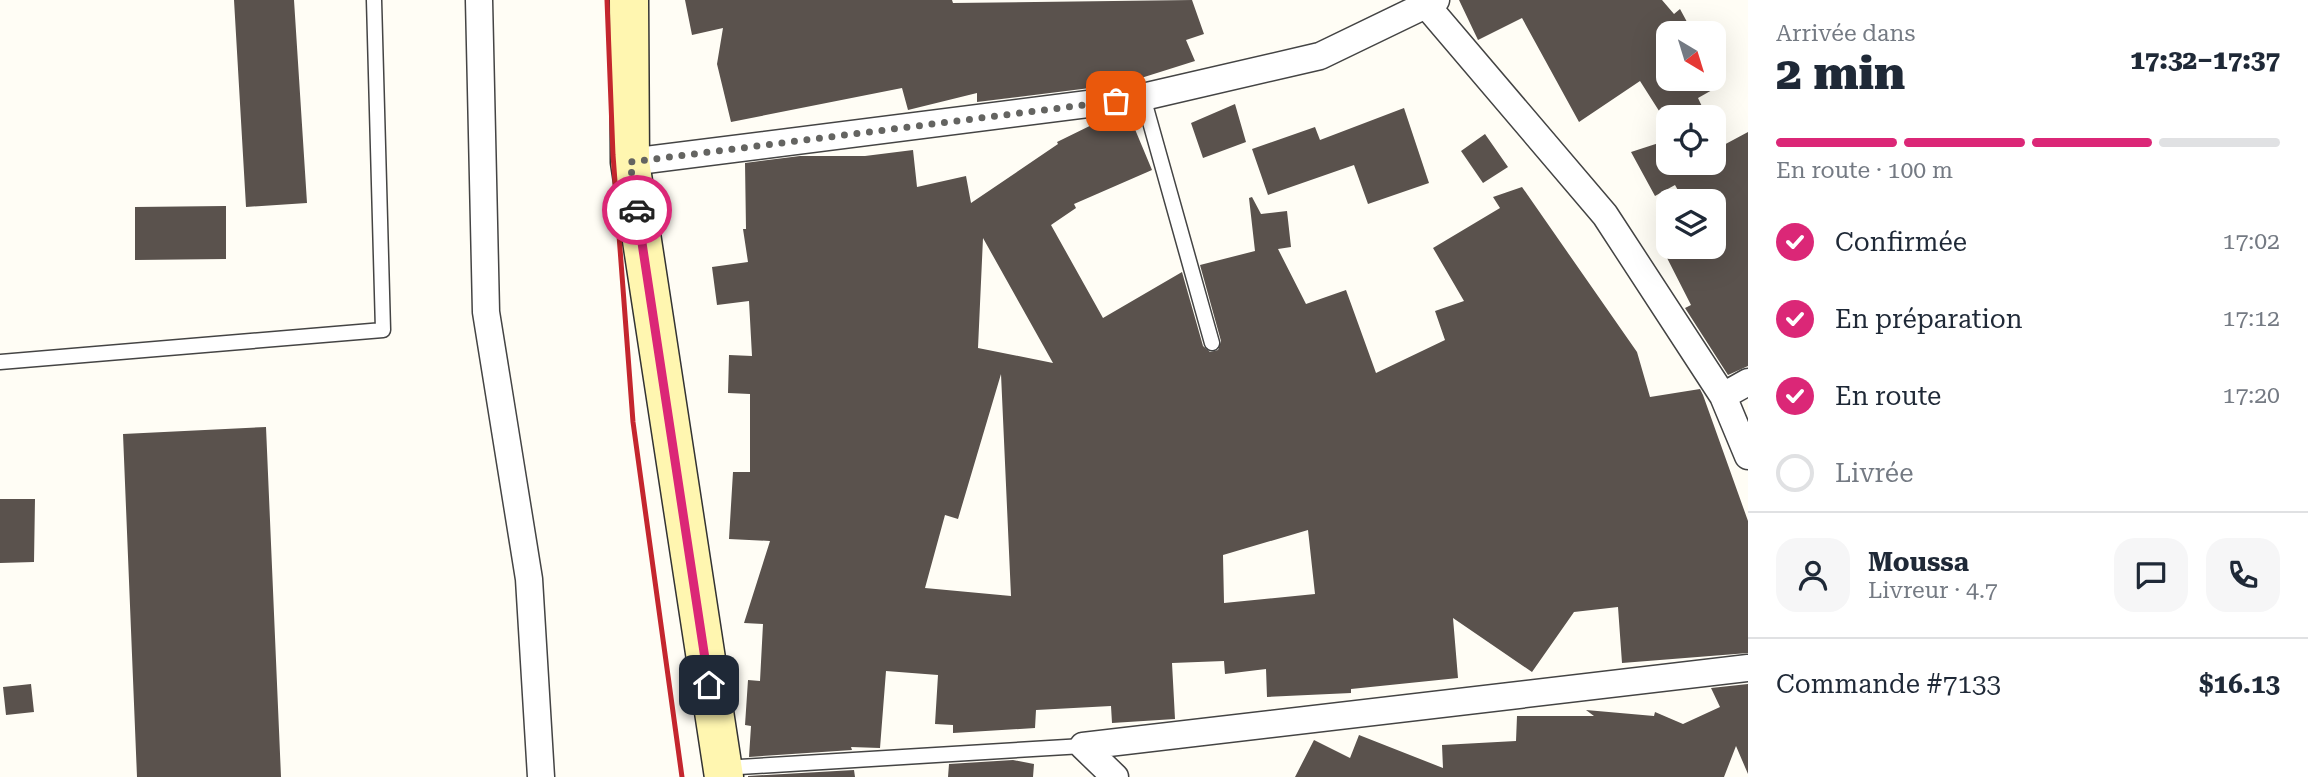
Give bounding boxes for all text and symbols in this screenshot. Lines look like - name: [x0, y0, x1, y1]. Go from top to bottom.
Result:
- text: Arrivée dans: [1776, 20, 1915, 47]
- north arrow: [1656, 21, 1726, 91]
- map controls: [1656, 21, 1726, 259]
- text: 17:32–17:37: [2130, 45, 2280, 75]
- text: 2 min: [1776, 46, 1905, 100]
- pin: [1086, 71, 1146, 131]
- icon: bag: [1097, 82, 1135, 120]
- button: locate: [1656, 105, 1726, 175]
- text: En route · 100 m: [1776, 157, 1953, 184]
- courier: [602, 175, 672, 245]
- button: layers: [1656, 189, 1726, 259]
- icon: car: [618, 191, 656, 229]
- icon: check: [1776, 223, 1814, 261]
- text: Confirmée: [1835, 227, 1967, 257]
- text: 17:02: [2223, 228, 2280, 255]
- icon: check: [1776, 300, 1814, 338]
- text: En préparation: [1835, 304, 2023, 334]
- text: 17:12: [2223, 305, 2280, 332]
- icon: check: [1776, 377, 1814, 415]
- text: En route: [1835, 381, 1941, 411]
- text: 17:20: [2223, 382, 2280, 409]
- text: Livrée: [1835, 458, 1914, 488]
- button: person: [1776, 538, 1850, 612]
- button: chat: [2114, 538, 2188, 612]
- button: phone: [2206, 538, 2280, 612]
- text: Moussa: [1868, 547, 1969, 577]
- text: Livreur · 4.7: [1868, 577, 1998, 604]
- pin: [679, 655, 739, 715]
- icon: home: [690, 666, 728, 704]
- text: Commande #7133: [1776, 669, 2001, 699]
- text: $16.13: [2199, 669, 2280, 699]

